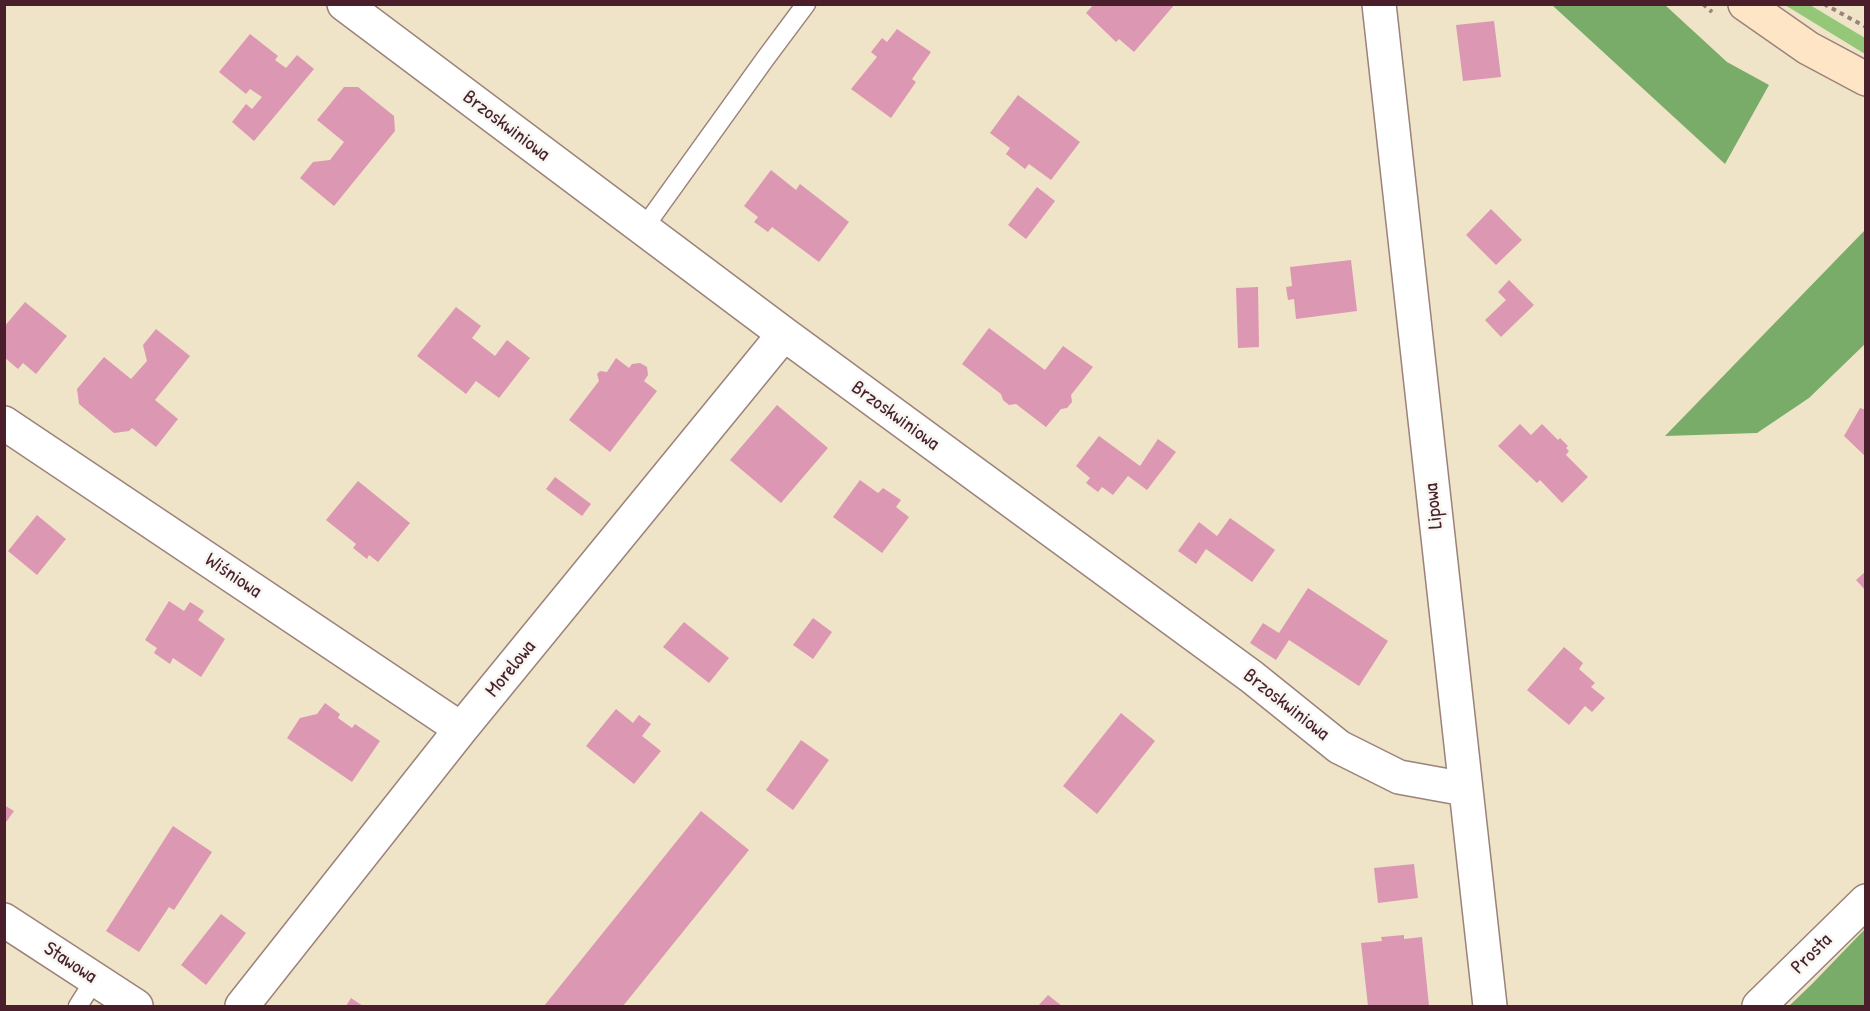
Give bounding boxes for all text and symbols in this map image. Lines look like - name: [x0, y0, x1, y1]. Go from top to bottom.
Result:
- street label: Brzoskwiniowa: [458, 85, 554, 167]
- street label: Brzoskwiniowa: [846, 376, 944, 456]
- street label: Lipowa: [1420, 482, 1448, 530]
- street label: Wiśniowa: [200, 548, 266, 604]
- street label: Morelowa: [481, 636, 541, 702]
- street label: Brzoskwiniowa: [1238, 664, 1334, 746]
- street label: Prosta: [1787, 929, 1837, 979]
- street label: Stawowa: [39, 937, 101, 989]

